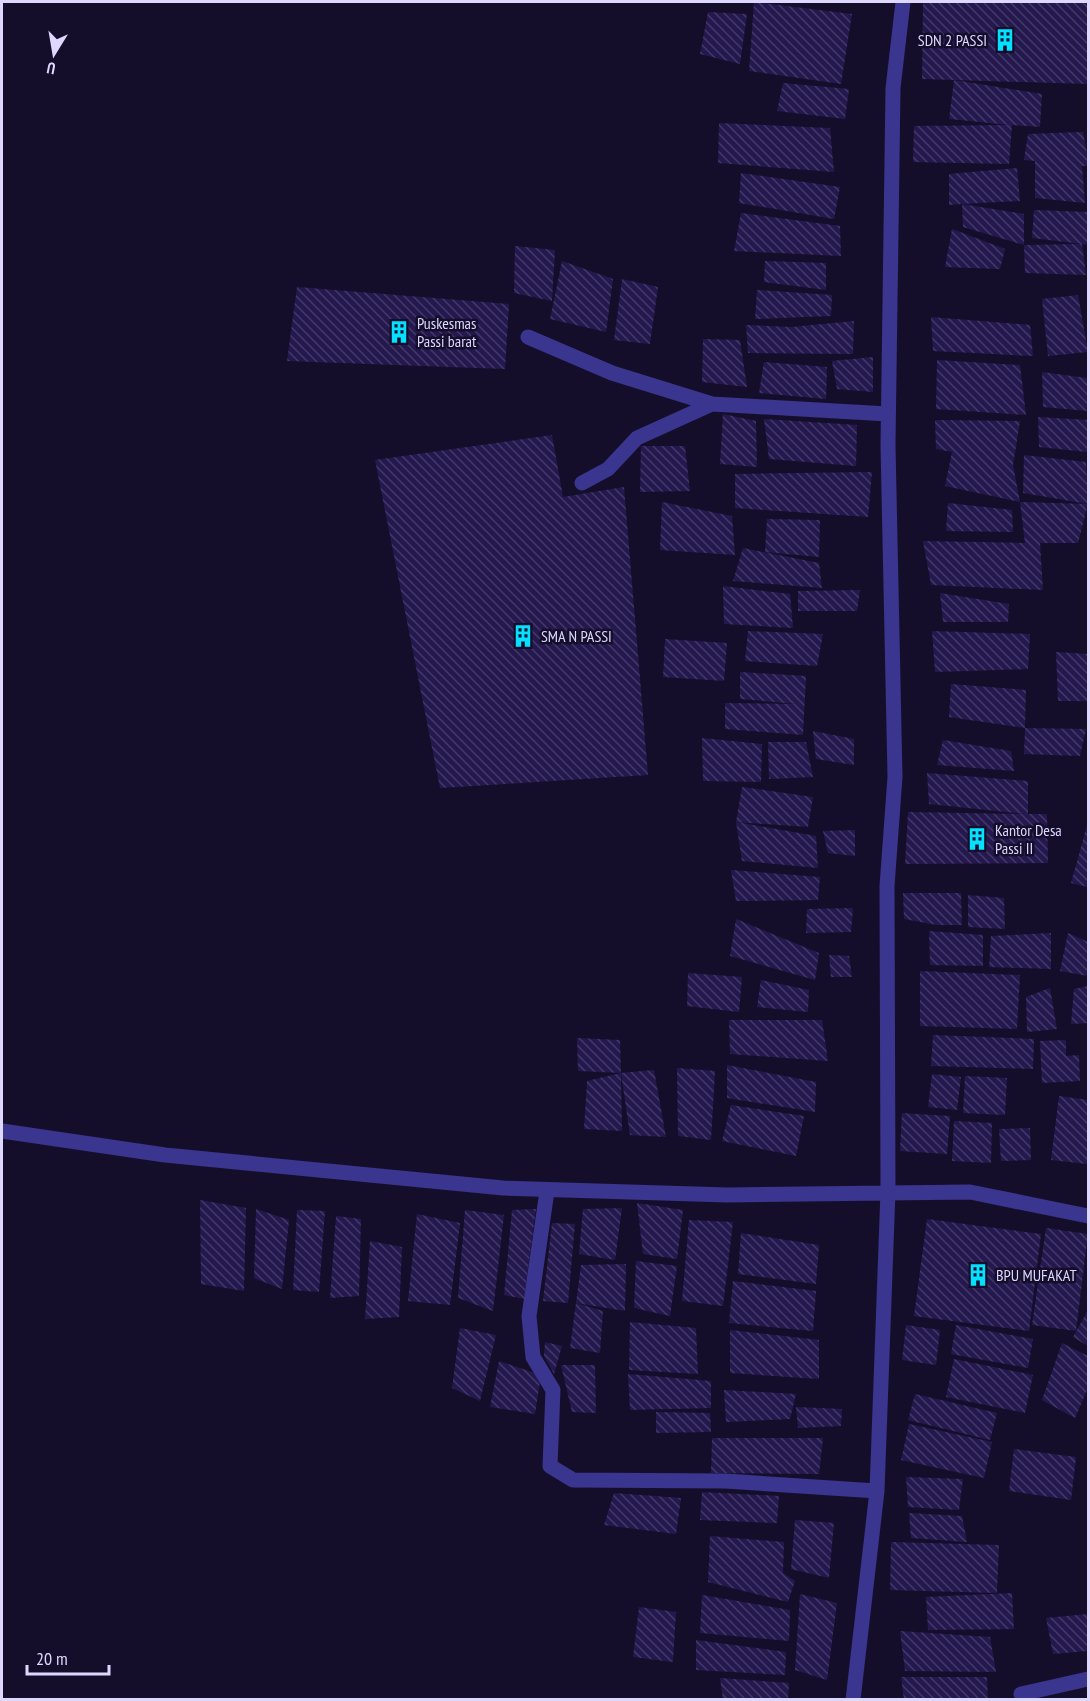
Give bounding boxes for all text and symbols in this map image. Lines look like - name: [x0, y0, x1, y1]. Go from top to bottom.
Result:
- north arrow: [24, 24, 84, 84]
- building icon: SDN 2 PASSI: [992, 27, 1018, 53]
- place label: SDN 2 PASSI: [918, 30, 987, 50]
- text: U: [45, 58, 57, 79]
- place label: Puskesmas Passi barat: [417, 313, 477, 351]
- building icon: Puskesmas Passi barat: [386, 319, 412, 345]
- building icon: SMA N PASSI: [510, 623, 536, 649]
- place label: SMA N PASSI: [541, 626, 612, 646]
- place label: Kantor Desa Passi II: [995, 820, 1062, 858]
- building icon: Kantor Desa Passi II: [964, 826, 990, 852]
- building icon: BPU MUFAKAT: [965, 1262, 991, 1288]
- place label: BPU MUFAKAT: [996, 1265, 1077, 1285]
- scale bar: [27, 1638, 110, 1676]
- text: 20 m: [36, 1647, 68, 1670]

